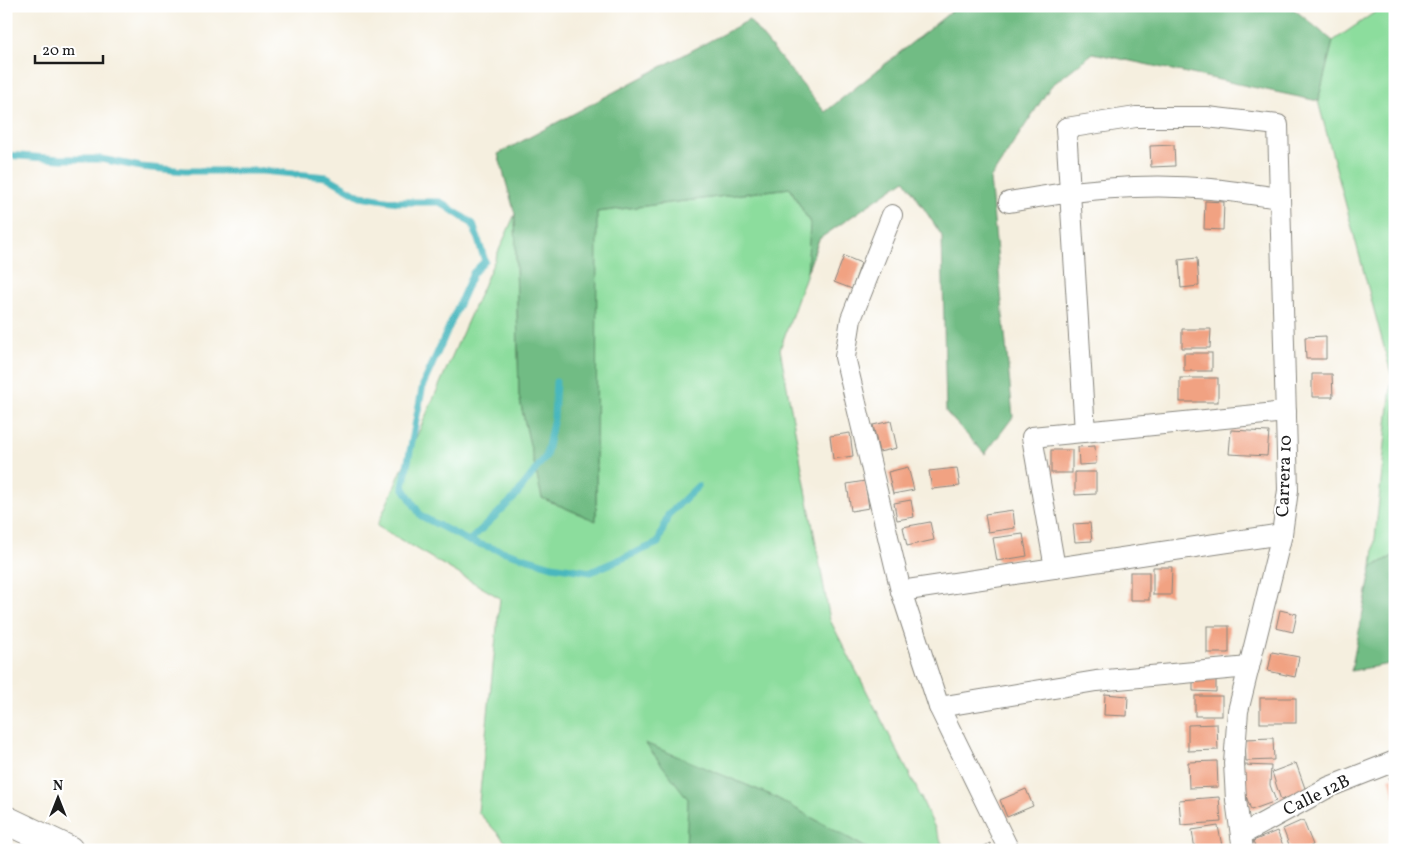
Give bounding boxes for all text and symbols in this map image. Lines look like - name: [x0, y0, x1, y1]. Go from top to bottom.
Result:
- scale bar: [35, 32, 102, 64]
- text: 20 m: [42, 41, 75, 62]
- street label: Carrera 10: [1271, 434, 1299, 518]
- street label: Calle 12B: [1279, 769, 1355, 823]
- north arrow: [32, 774, 82, 824]
- text: N: [53, 777, 63, 796]

